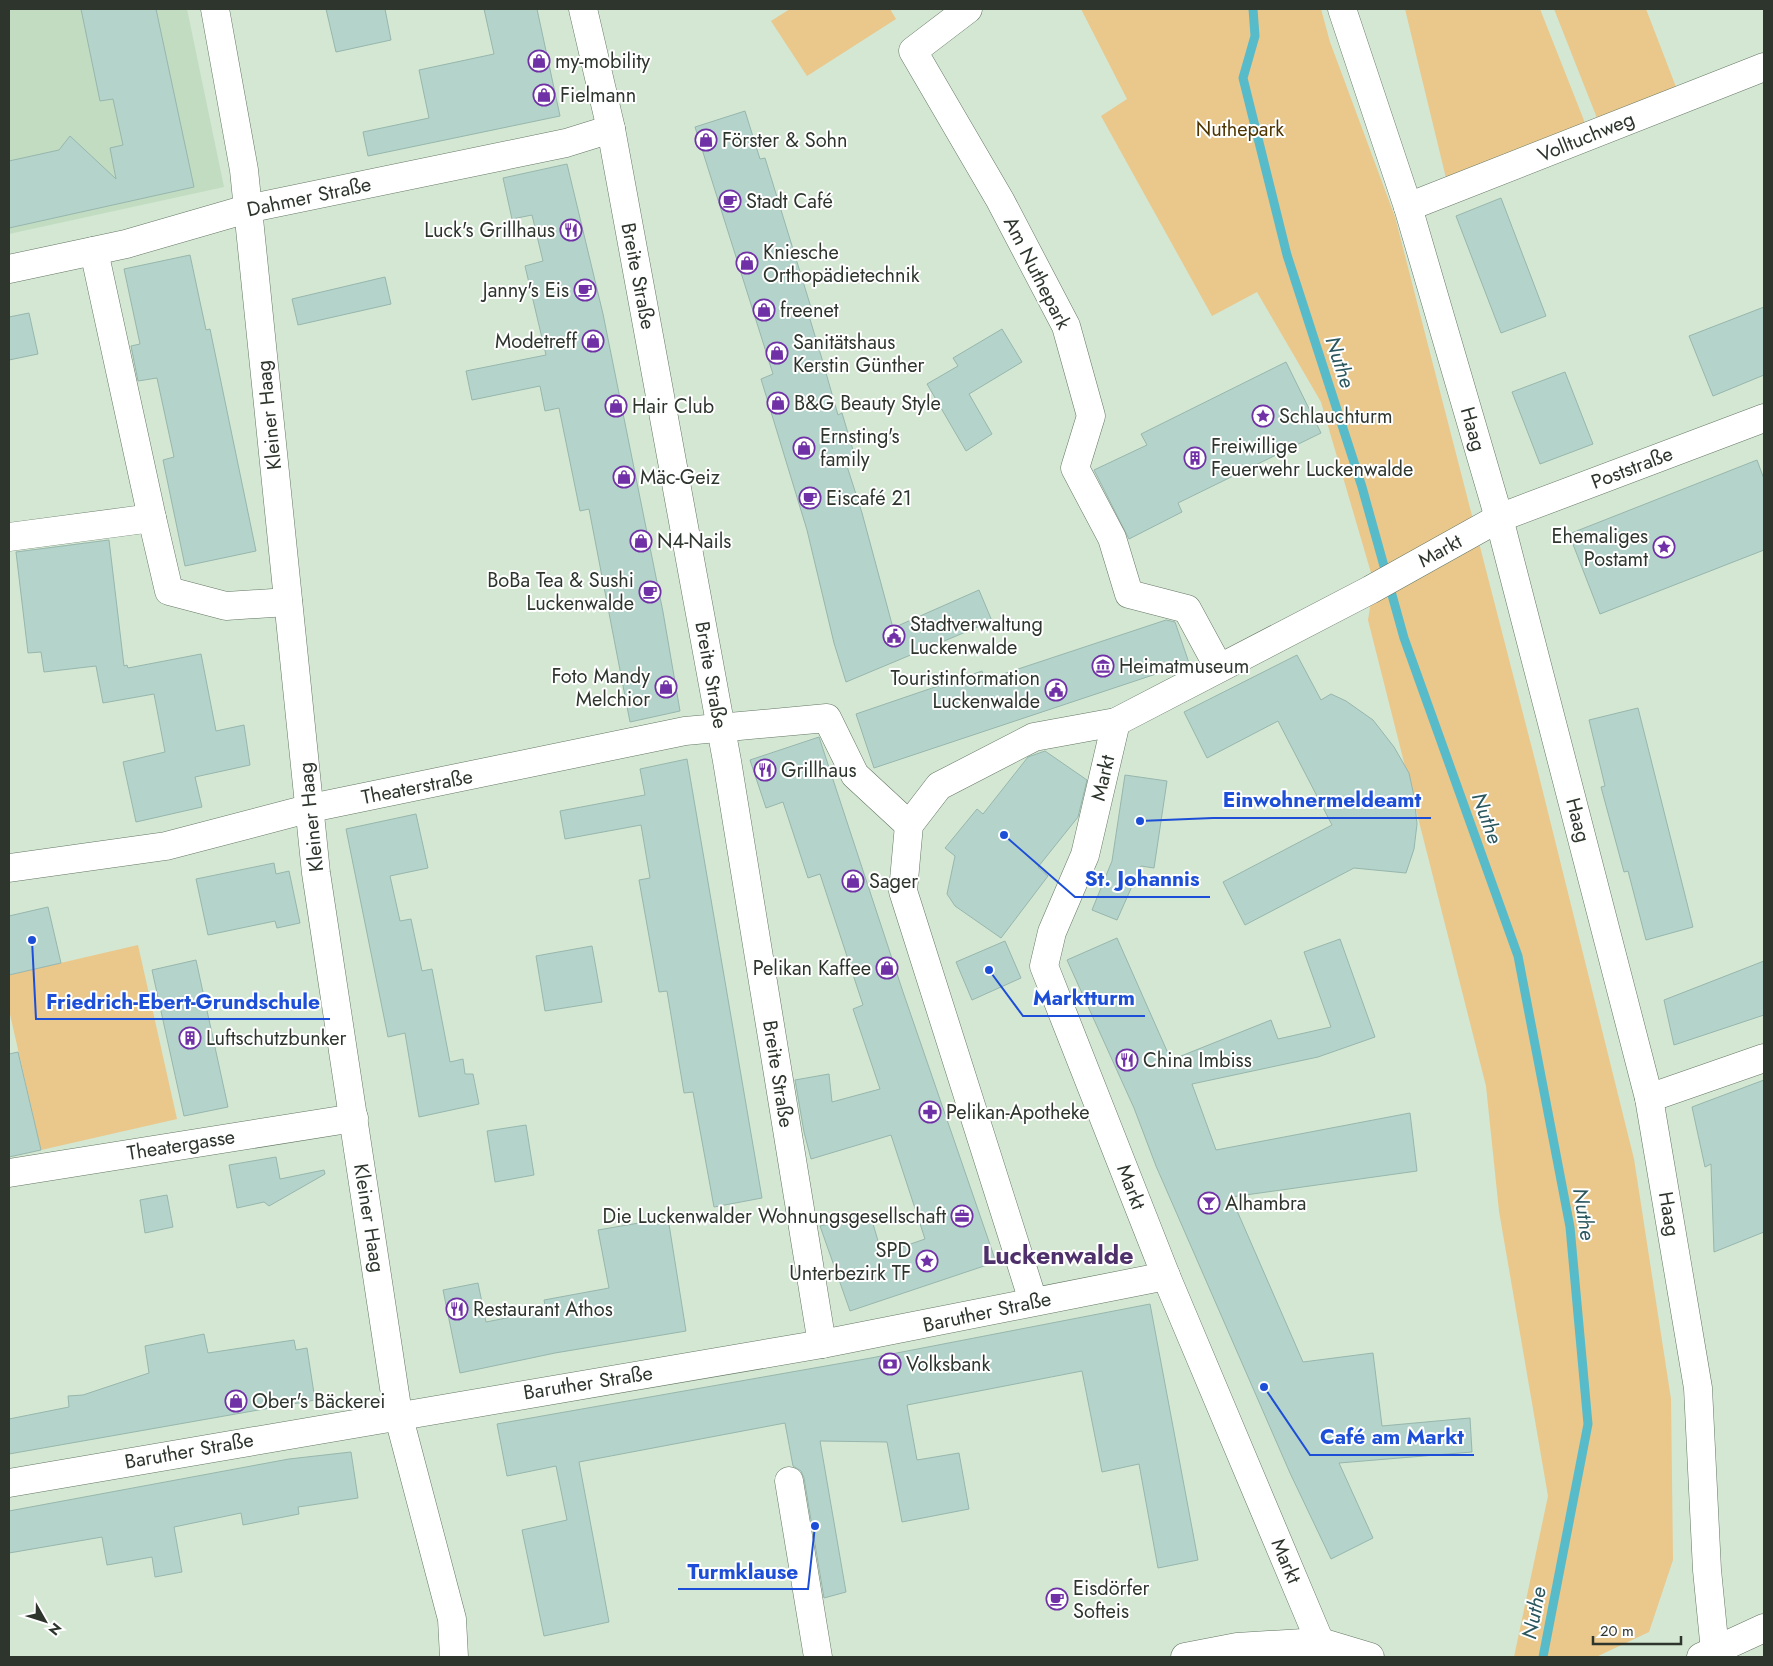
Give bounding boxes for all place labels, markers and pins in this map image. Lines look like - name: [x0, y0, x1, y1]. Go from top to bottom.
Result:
- place label: my-mobility: [555, 47, 650, 76]
- shop icon: my-mobility: [527, 49, 551, 73]
- place label: Fielmann: [560, 81, 636, 110]
- shop icon: Fielmann: [532, 83, 556, 107]
- place label: Förster & Sohn: [722, 126, 848, 155]
- shop icon: Förster & Sohn: [694, 128, 718, 152]
- place label: Stadt Café: [746, 187, 833, 216]
- cafe icon: Stadt Café: [718, 189, 742, 213]
- place label: Luck's Grillhaus: [424, 216, 555, 245]
- restaurant icon: Luck's Grillhaus: [559, 218, 583, 242]
- place label: Kniesche Orthopädietechnik: [763, 238, 920, 290]
- shop icon: Kniesche Orthopädietechnik: [735, 251, 759, 275]
- place label: Janny's Eis: [480, 276, 569, 305]
- cafe icon: Janny's Eis: [573, 278, 597, 302]
- place label: freenet: [780, 296, 839, 325]
- shop icon: freenet: [752, 298, 776, 322]
- place label: Modetreff: [495, 327, 578, 356]
- place label: Sanitätshaus Kerstin Günther: [793, 328, 925, 380]
- shop icon: Modetreff: [581, 329, 605, 353]
- shop icon: Sanitätshaus Kerstin Günther: [765, 341, 789, 365]
- place label: B&G Beauty Style: [794, 389, 941, 418]
- shop icon: B&G Beauty Style: [766, 391, 790, 415]
- place label: Hair Club: [632, 392, 714, 421]
- shop icon: Hair Club: [604, 394, 628, 418]
- place label: Schlauchturm: [1279, 402, 1393, 431]
- place icon: Schlauchturm: [1251, 404, 1275, 428]
- place label: Ernsting's family: [820, 422, 899, 474]
- place label: Freiwillige Feuerwehr Luckenwalde: [1211, 432, 1413, 484]
- shop icon: Ernsting's family: [792, 436, 816, 460]
- building icon: Freiwillige Feuerwehr Luckenwalde: [1183, 446, 1207, 470]
- place label: Mäc-Geiz: [640, 463, 720, 492]
- shop icon: Mäc-Geiz: [612, 465, 636, 489]
- place label: Eiscafé 21: [826, 484, 912, 513]
- cafe icon: Eiscafé 21: [798, 486, 822, 510]
- place label: Ehemaliges Postamt: [1551, 522, 1648, 574]
- place label: N4-Nails: [657, 527, 731, 556]
- shop icon: N4-Nails: [629, 529, 653, 553]
- place icon: Ehemaliges Postamt: [1652, 535, 1676, 559]
- place label: BoBa Tea & Sushi Luckenwalde: [487, 566, 634, 618]
- cafe icon: BoBa Tea & Sushi Luckenwalde: [638, 580, 662, 604]
- place label: Stadtverwaltung Luckenwalde: [910, 610, 1043, 662]
- public building icon: Stadtverwaltung Luckenwalde: [882, 624, 906, 648]
- place label: Heimatmuseum: [1119, 652, 1249, 681]
- museum icon: Heimatmuseum: [1091, 654, 1115, 678]
- place label: Foto Mandy Melchior: [551, 662, 650, 714]
- place label: Touristinformation Luckenwalde: [891, 664, 1040, 716]
- shop icon: Foto Mandy Melchior: [654, 675, 678, 699]
- public building icon: Touristinformation Luckenwalde: [1044, 678, 1068, 702]
- place label: Grillhaus: [781, 756, 856, 785]
- restaurant icon: Grillhaus: [753, 758, 777, 782]
- callout: Einwohnermeldeamt: [1213, 782, 1431, 818]
- callout: St. Johannis: [1075, 861, 1210, 897]
- place label: Sager: [869, 867, 918, 896]
- shop icon: Sager: [841, 869, 865, 893]
- place label: Pelikan Kaffee: [753, 954, 871, 983]
- shop icon: Pelikan Kaffee: [875, 956, 899, 980]
- callout: Marktturm: [1023, 980, 1145, 1016]
- callout: Friedrich-Ebert-Grundschule: [36, 983, 330, 1019]
- place label: Luftschutzbunker: [206, 1024, 346, 1053]
- building icon: Luftschutzbunker: [178, 1026, 202, 1050]
- place label: China Imbiss: [1143, 1046, 1252, 1075]
- restaurant icon: China Imbiss: [1115, 1048, 1139, 1072]
- place label: Pelikan-Apotheke: [946, 1098, 1090, 1127]
- pharmacy icon: Pelikan-Apotheke: [918, 1100, 942, 1124]
- place label: Alhambra: [1225, 1189, 1306, 1218]
- bar icon: Alhambra: [1197, 1191, 1221, 1215]
- place label: Die Luckenwalder Wohnungsgesellschaft: [603, 1202, 946, 1231]
- office icon: Die Luckenwalder Wohnungsgesellschaft: [950, 1204, 974, 1228]
- place label: SPD Unterbezirk TF: [789, 1236, 911, 1288]
- place icon: SPD Unterbezirk TF: [915, 1249, 939, 1273]
- place label: Restaurant Athos: [473, 1295, 613, 1324]
- restaurant icon: Restaurant Athos: [445, 1297, 469, 1321]
- place label: Volksbank: [906, 1350, 990, 1379]
- bank icon: Volksbank: [878, 1352, 902, 1376]
- place label: Ober's Bäckerei: [252, 1387, 385, 1416]
- shop icon: Ober's Bäckerei: [224, 1389, 248, 1413]
- callout: Café am Markt: [1310, 1419, 1474, 1455]
- callout: Turmklause: [678, 1553, 808, 1589]
- place label: Eisdörfer Softeis: [1073, 1574, 1149, 1626]
- cafe icon: Eisdörfer Softeis: [1045, 1587, 1069, 1611]

